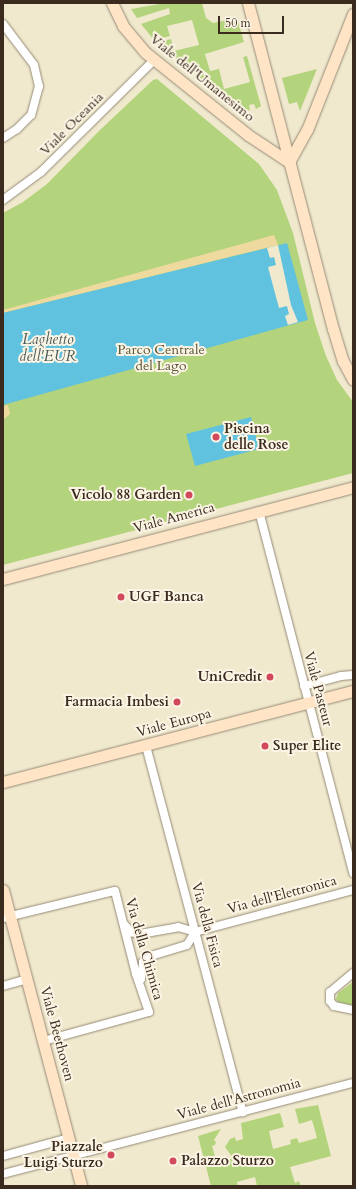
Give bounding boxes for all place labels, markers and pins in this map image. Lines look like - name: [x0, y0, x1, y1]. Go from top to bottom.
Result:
- place label: Piscina delle Rose: [224, 421, 288, 454]
- marker: Piscina delle Rose: [211, 432, 221, 442]
- place label: Vicolo 88 Garden: [71, 487, 181, 503]
- marker: Vicolo 88 Garden: [184, 490, 194, 500]
- place label: UGF Banca: [129, 589, 204, 605]
- marker: UGF Banca: [116, 592, 126, 602]
- place label: UniCredit: [198, 669, 262, 685]
- marker: UniCredit: [265, 672, 275, 682]
- place label: Farmacia Imbesi: [64, 694, 169, 710]
- marker: Farmacia Imbesi: [172, 697, 182, 707]
- place label: Super Elite: [273, 738, 341, 754]
- marker: Super Elite: [260, 741, 270, 751]
- place label: Piazzale Luigi Sturzo: [24, 1139, 103, 1172]
- marker: Piazzale Luigi Sturzo: [106, 1150, 116, 1160]
- place label: Palazzo Sturzo: [181, 1153, 274, 1169]
- marker: Palazzo Sturzo: [168, 1156, 178, 1166]

